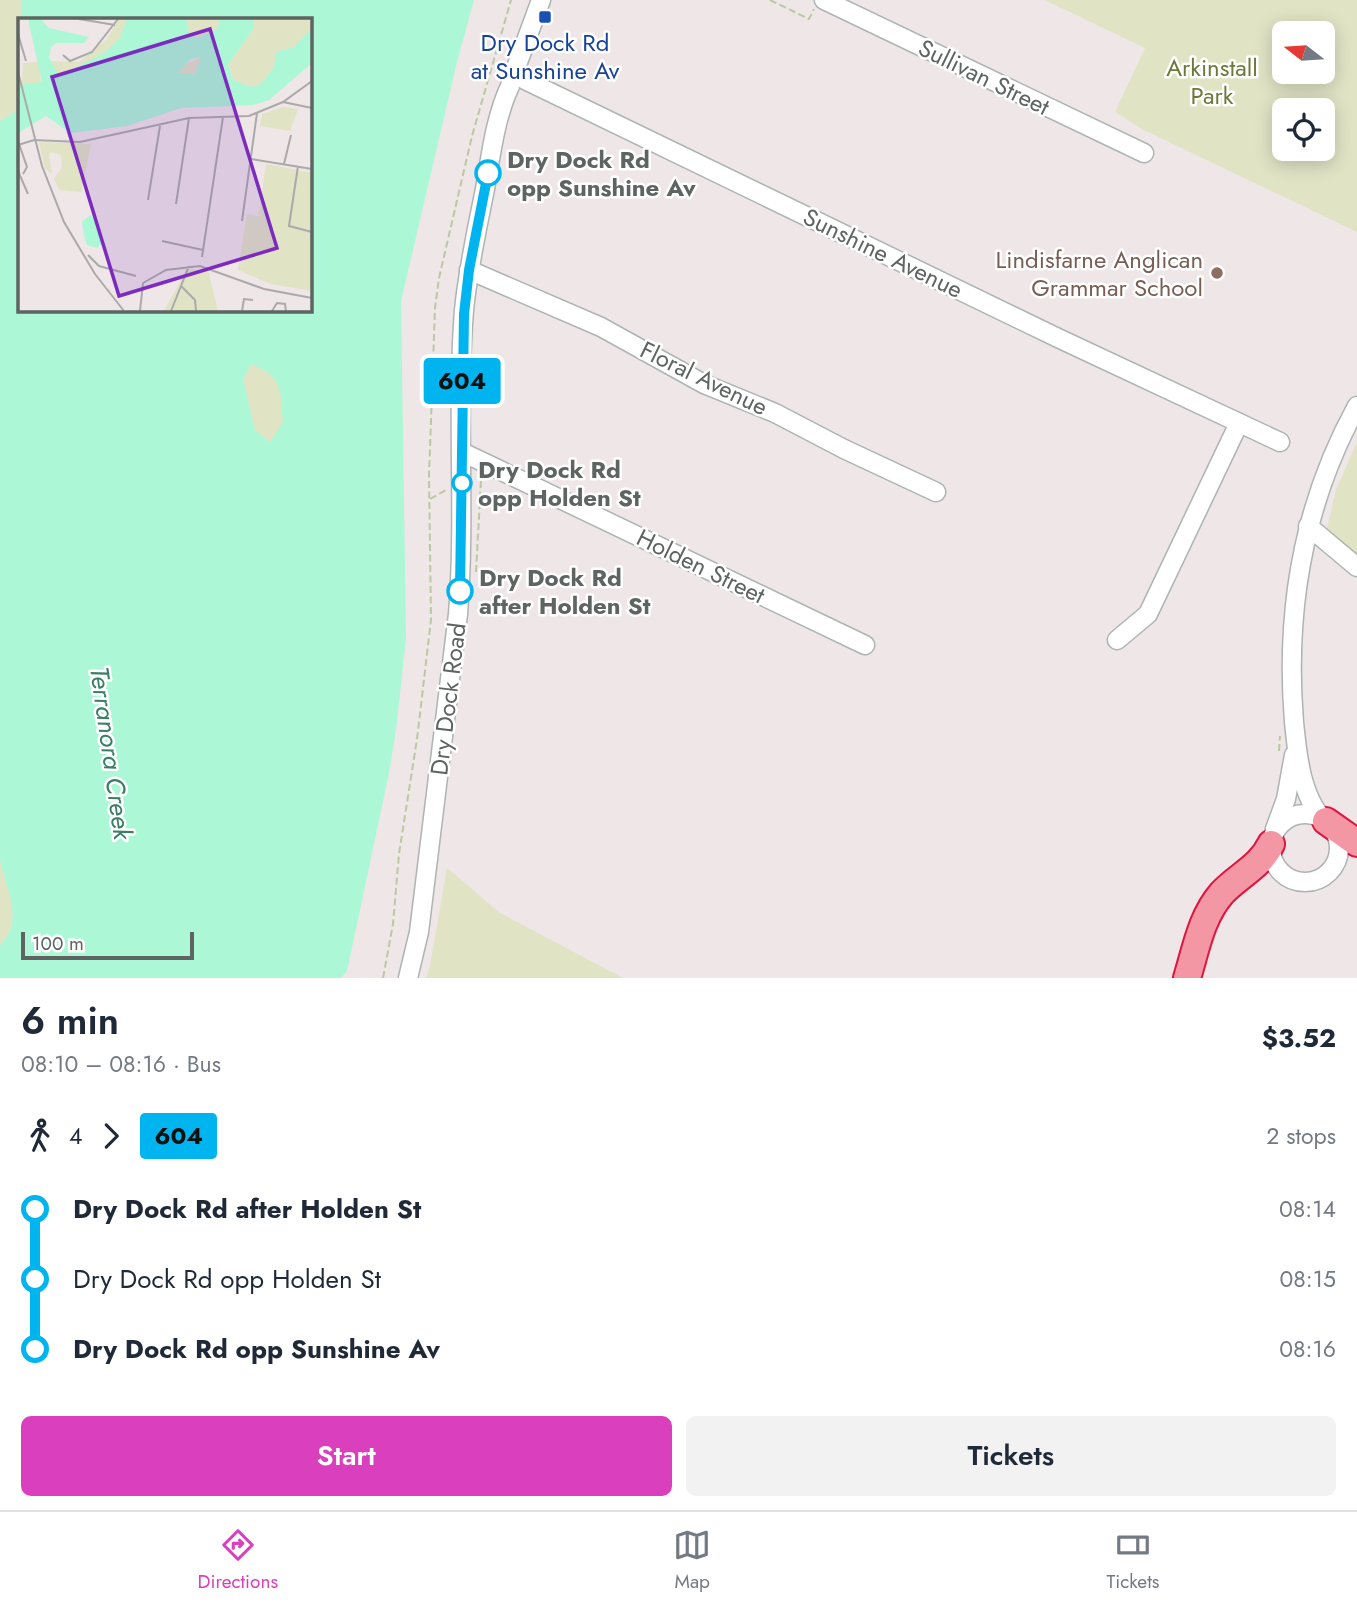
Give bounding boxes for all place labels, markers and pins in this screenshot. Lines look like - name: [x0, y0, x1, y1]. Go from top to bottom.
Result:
- marker: Dry Dock Rd at Sunshine Av: [537, 9, 553, 25]
- place label: Dry Dock Rd at Sunshine Av: [471, 25, 620, 88]
- place label: Dry Dock Rd opp Sunshine Av: [507, 142, 696, 205]
- marker: Dry Dock Rd opp Sunshine Av: [475, 160, 501, 186]
- place label: Lindisfarne Anglican Grammar School: [995, 242, 1203, 305]
- marker: Lindisfarne Anglican Grammar School: [1209, 265, 1225, 281]
- place label: Dry Dock Rd opp Holden St: [478, 452, 641, 515]
- marker: Dry Dock Rd opp Holden St: [452, 473, 472, 493]
- place label: Dry Dock Rd after Holden St: [479, 560, 651, 623]
- marker: Dry Dock Rd after Holden St: [447, 578, 473, 604]

